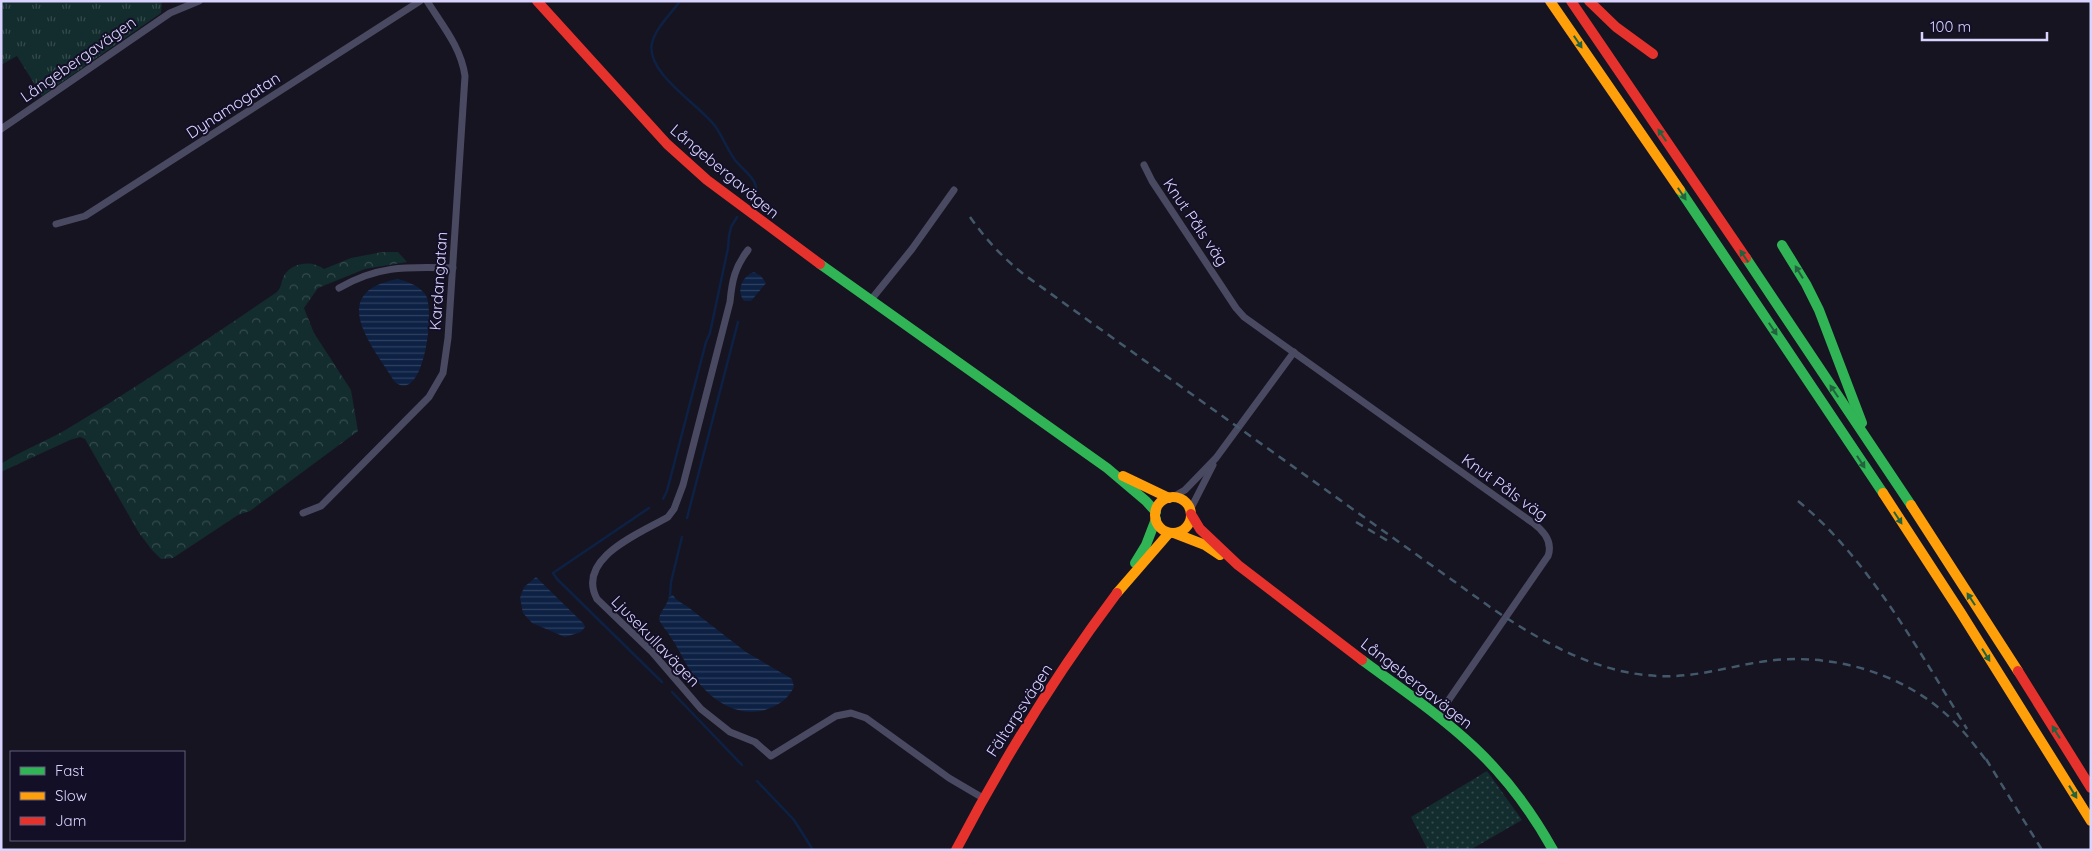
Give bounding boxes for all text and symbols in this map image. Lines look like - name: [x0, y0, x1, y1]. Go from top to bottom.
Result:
- scale bar: [1922, 10, 2047, 42]
- street label: Långebergavägen: [16, 12, 140, 106]
- text: 100 m: [1930, 17, 1971, 36]
- one-way arrow: [1573, 35, 1583, 48]
- street label: Dynamogatan: [182, 67, 284, 143]
- street label: Långebergavägen: [666, 120, 784, 222]
- one-way arrow: [1657, 128, 1667, 142]
- street label: Knut Påls väg: [1159, 174, 1233, 270]
- one-way arrow: [1677, 187, 1687, 201]
- street label: Kardangatan: [425, 231, 451, 331]
- one-way arrow: [1739, 249, 1749, 263]
- one-way arrow: [1794, 266, 1803, 279]
- one-way arrow: [1768, 322, 1777, 336]
- one-way arrow: [1830, 384, 1839, 398]
- street label: Knut Påls väg: [1458, 449, 1552, 525]
- one-way arrow: [1857, 456, 1866, 469]
- one-way arrow: [1893, 512, 1903, 525]
- street label: Ljusekullavägen: [607, 591, 705, 691]
- one-way arrow: [1967, 593, 1976, 606]
- street label: Långebergavägen: [1357, 633, 1477, 733]
- one-way arrow: [1982, 648, 1991, 661]
- street label: Fältarpsvägen: [982, 660, 1056, 760]
- one-way arrow: [2051, 725, 2060, 739]
- legend: [10, 751, 185, 841]
- text: Fast: [55, 761, 84, 780]
- one-way arrow: [2068, 785, 2078, 799]
- text: Slow: [55, 786, 87, 805]
- text: Jam: [55, 811, 86, 830]

